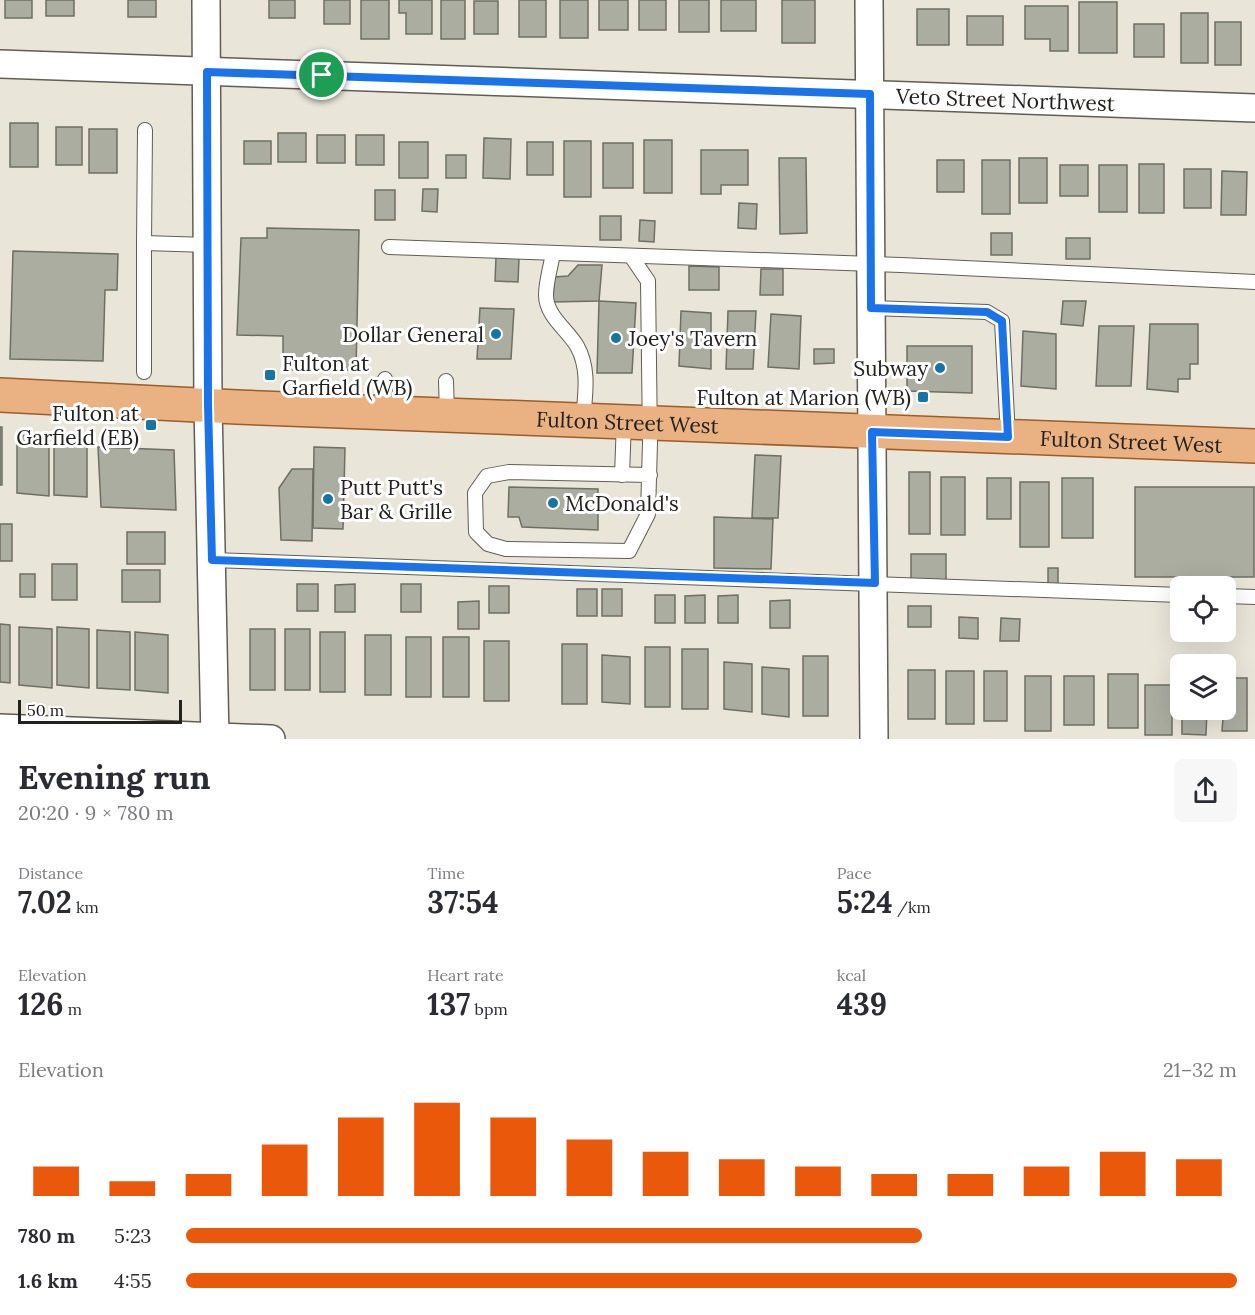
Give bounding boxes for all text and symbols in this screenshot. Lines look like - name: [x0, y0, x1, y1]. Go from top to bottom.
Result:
- pin: [296, 49, 347, 100]
- icon: arrive: [305, 58, 338, 91]
- street label: Veto Street Northwest: [894, 82, 1116, 117]
- place label: Dollar General: [342, 321, 484, 348]
- place label: Joey's Tavern: [627, 325, 757, 352]
- marker: Dollar General: [489, 327, 503, 341]
- marker: Joey's Tavern: [609, 331, 623, 345]
- place label: Fulton at Garfield (WB): [282, 350, 413, 401]
- place label: Subway: [853, 355, 928, 382]
- marker: Subway: [933, 361, 947, 375]
- marker: Fulton at Garfield (WB): [263, 368, 277, 382]
- place label: Fulton at Marion (WB): [696, 384, 911, 411]
- marker: Fulton at Marion (WB): [916, 390, 930, 404]
- place label: Fulton at Garfield (EB): [16, 400, 140, 451]
- street label: Fulton Street West: [536, 405, 720, 439]
- marker: Fulton at Garfield (EB): [144, 418, 158, 432]
- street label: Fulton Street West: [1039, 424, 1224, 458]
- place label: Putt Putt's Bar & Grille: [340, 474, 452, 525]
- place label: McDonald's: [565, 490, 679, 517]
- marker: Putt Putt's Bar & Grille: [321, 492, 335, 506]
- marker: McDonald's: [546, 496, 560, 510]
- map controls: [1170, 576, 1236, 720]
- button: locate: [1170, 576, 1236, 642]
- button: layers: [1170, 654, 1236, 720]
- scale bar: [18, 697, 182, 724]
- text: 50 m: [27, 700, 64, 720]
- text: Evening run: [18, 756, 210, 798]
- button: share: [1174, 759, 1237, 822]
- text: 20:20 · 9 × 780 m: [18, 800, 174, 825]
- text: Distance: [18, 863, 83, 883]
- text: Time: [427, 863, 465, 883]
- text: Pace: [837, 863, 872, 883]
- text: 7.02: [18, 883, 72, 921]
- text: 37:54: [427, 883, 499, 921]
- text: 5:24: [837, 883, 893, 921]
- text: km: [72, 897, 99, 917]
- text: /km: [893, 897, 931, 917]
- text: Elevation: [18, 965, 87, 985]
- text: Heart rate: [427, 965, 504, 985]
- text: kcal: [837, 965, 866, 985]
- text: 126: [18, 985, 63, 1023]
- text: 137: [427, 985, 470, 1023]
- text: 439: [837, 985, 887, 1023]
- text: m: [63, 999, 82, 1019]
- text: bpm: [470, 999, 508, 1019]
- text: Elevation: [18, 1057, 104, 1082]
- text: 21–32 m: [1163, 1057, 1237, 1082]
- text: 780 m: [18, 1223, 75, 1248]
- text: 5:23: [114, 1223, 151, 1248]
- text: 1.6 km: [18, 1268, 78, 1293]
- text: 4:55: [114, 1268, 152, 1293]

